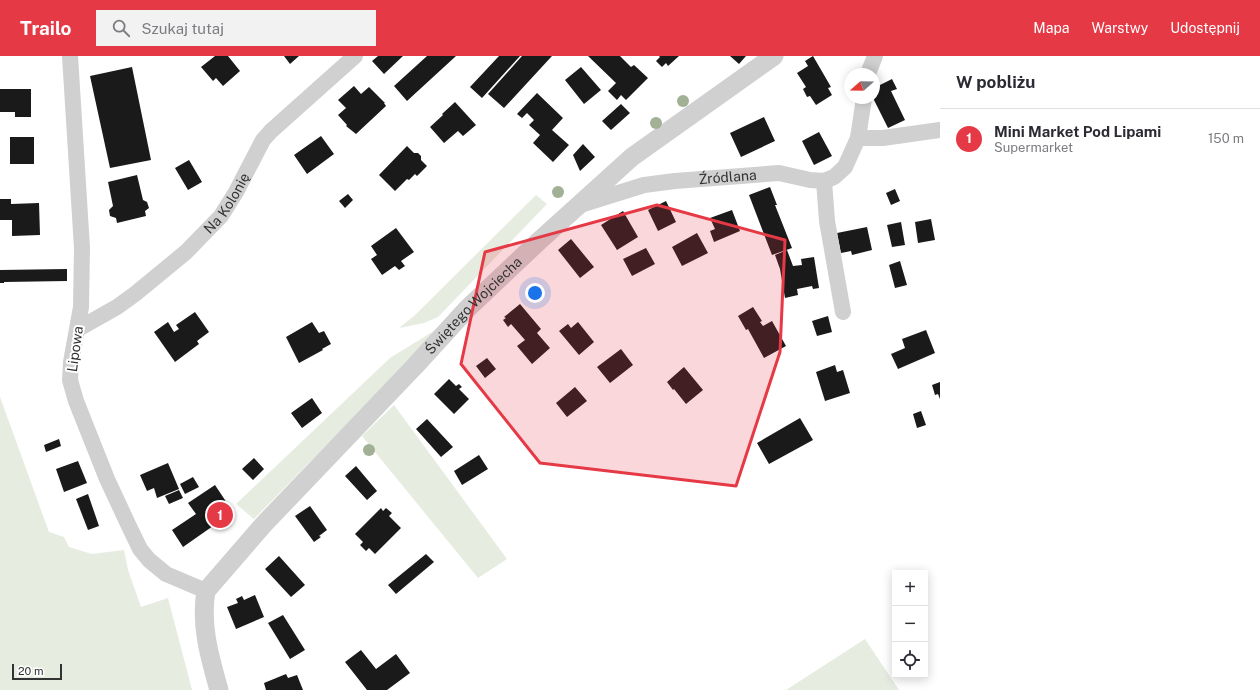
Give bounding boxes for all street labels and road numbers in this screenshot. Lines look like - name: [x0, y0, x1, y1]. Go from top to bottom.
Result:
- street label: Źródlana: [698, 167, 757, 187]
- street label: Na Kolonię: [200, 170, 253, 237]
- street label: Świętego Wojciecha: [420, 254, 525, 358]
- street label: Lipowa: [64, 325, 86, 373]

